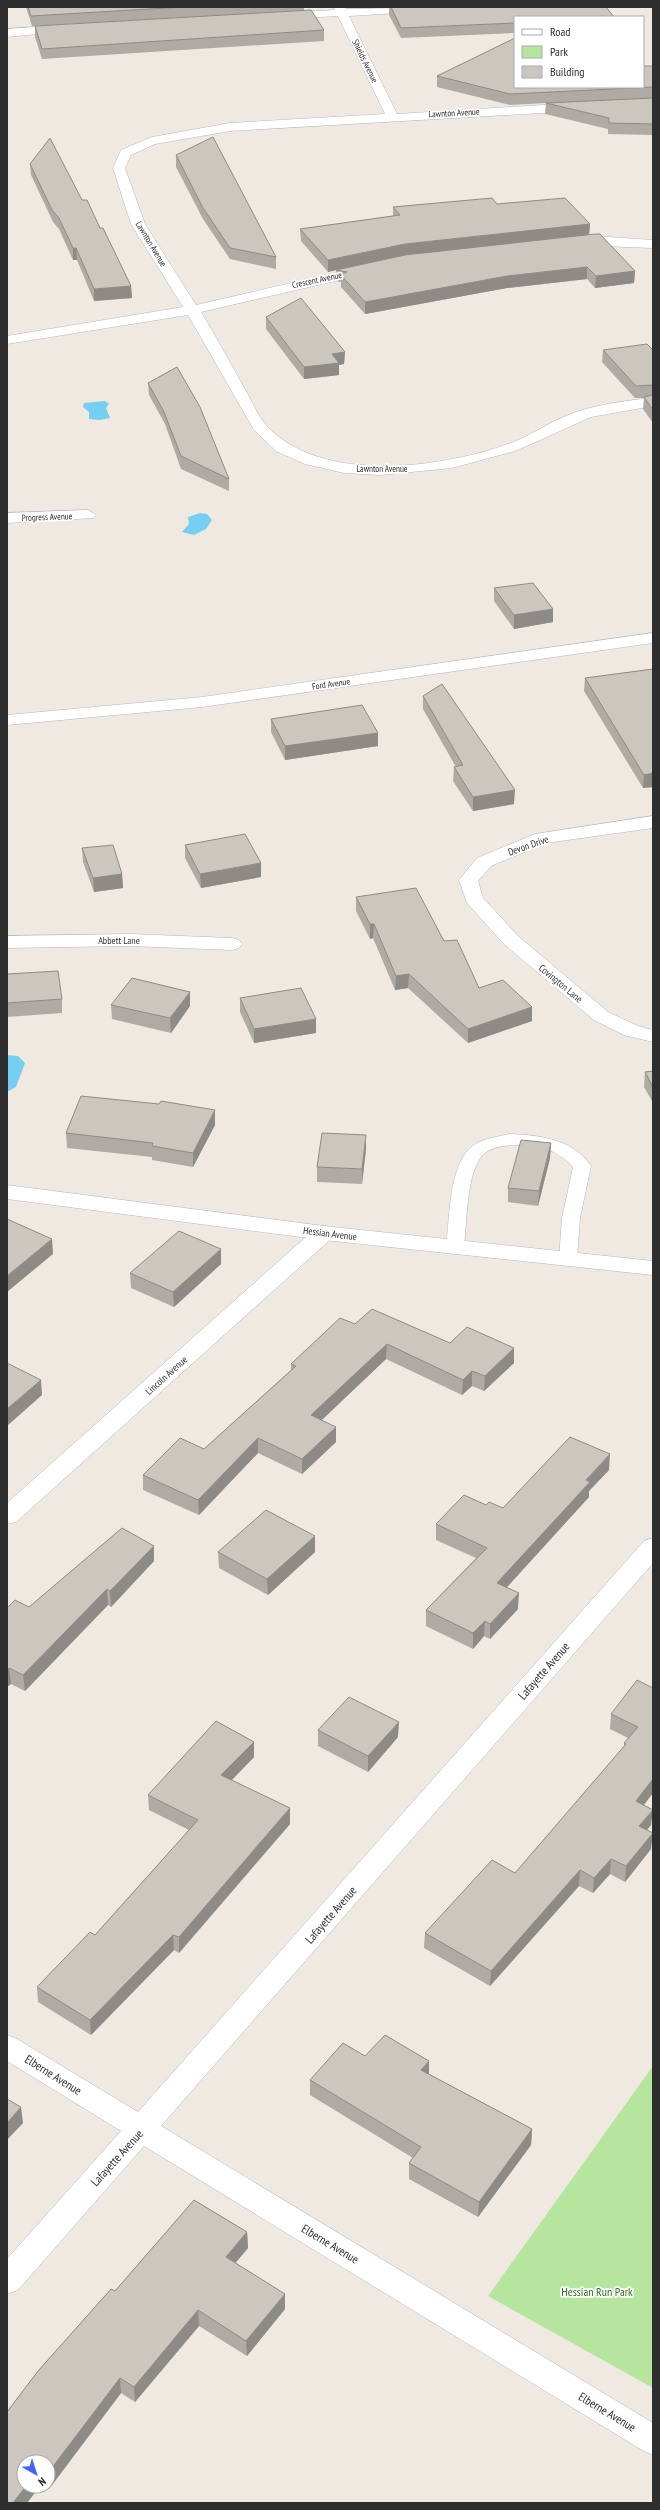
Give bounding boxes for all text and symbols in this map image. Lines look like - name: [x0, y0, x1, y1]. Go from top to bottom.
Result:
- legend: [514, 16, 644, 88]
- text: Road: [550, 24, 570, 39]
- street label: Shields Avenue: [350, 37, 381, 85]
- text: Park: [550, 44, 568, 59]
- text: Building: [550, 64, 585, 79]
- street label: Lawnton Avenue: [428, 106, 480, 119]
- street label: Lawnton Avenue: [134, 219, 169, 269]
- street label: Crescent Avenue: [291, 269, 343, 290]
- street label: Lawnton Avenue: [356, 463, 408, 474]
- street label: Progress Avenue: [21, 510, 73, 523]
- street label: Ford Avenue: [311, 675, 351, 692]
- street label: Devon Drive: [506, 832, 550, 858]
- street label: Abbett Lane: [98, 934, 140, 947]
- street label: Covington Lane: [536, 961, 585, 1005]
- street label: Hessian Avenue: [302, 1224, 358, 1243]
- street label: Lincoln Avenue: [143, 1353, 190, 1398]
- street label: Lafayette Avenue: [515, 1639, 573, 1702]
- street label: Lafayette Avenue: [302, 1883, 360, 1946]
- street label: Elberne Avenue: [22, 2051, 84, 2098]
- street label: Lafayette Avenue: [87, 2126, 146, 2189]
- street label: Elberne Avenue: [299, 2221, 362, 2267]
- park label: Hessian Run Park: [561, 2284, 633, 2299]
- street label: Elberne Avenue: [576, 2389, 639, 2435]
- north arrow: [16, 2454, 56, 2494]
- text: N: [36, 2474, 49, 2489]

